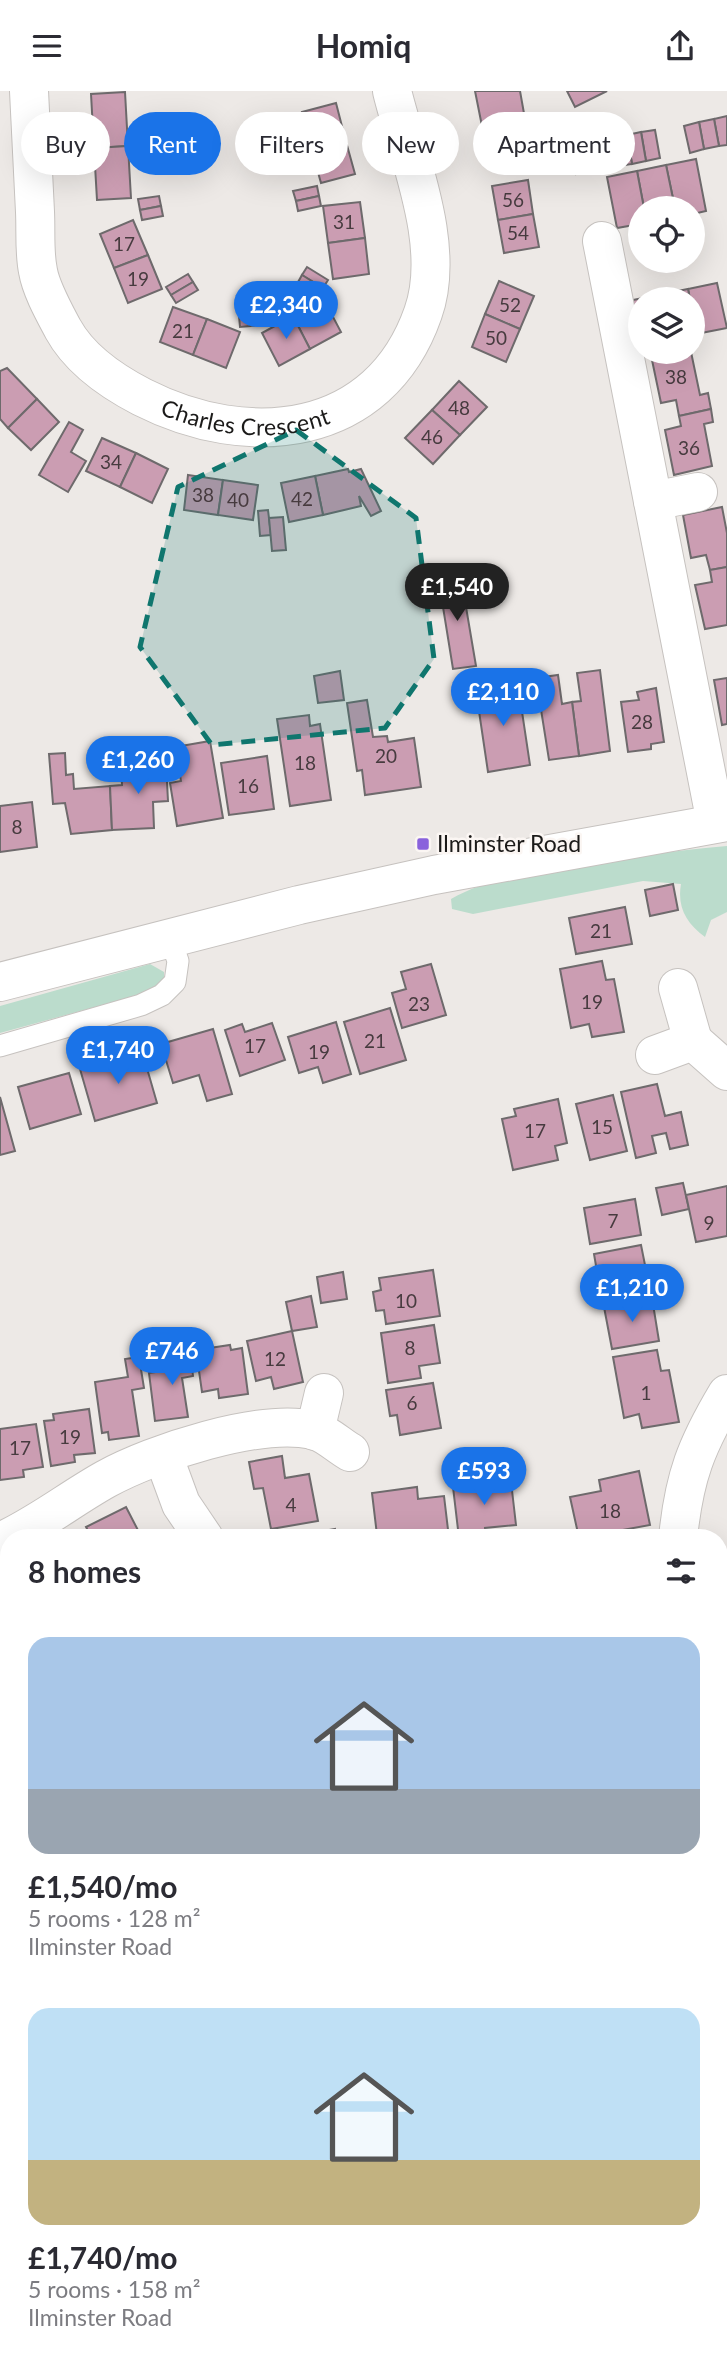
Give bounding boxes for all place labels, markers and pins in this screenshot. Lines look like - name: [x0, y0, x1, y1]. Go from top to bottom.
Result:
- pin: £2,340: [229, 281, 343, 341]
- pin: £1,540: [400, 563, 514, 623]
- pin: £2,110: [446, 669, 560, 728]
- pin: £1,260: [81, 737, 195, 796]
- place label: Ilminster Road: [437, 829, 581, 857]
- marker: Ilminster Road: [415, 836, 431, 852]
- pin: £1,740: [61, 1027, 175, 1086]
- pin: £1,210: [575, 1265, 689, 1324]
- pin: £746: [131, 1327, 213, 1387]
- pin: £593: [443, 1447, 525, 1507]

